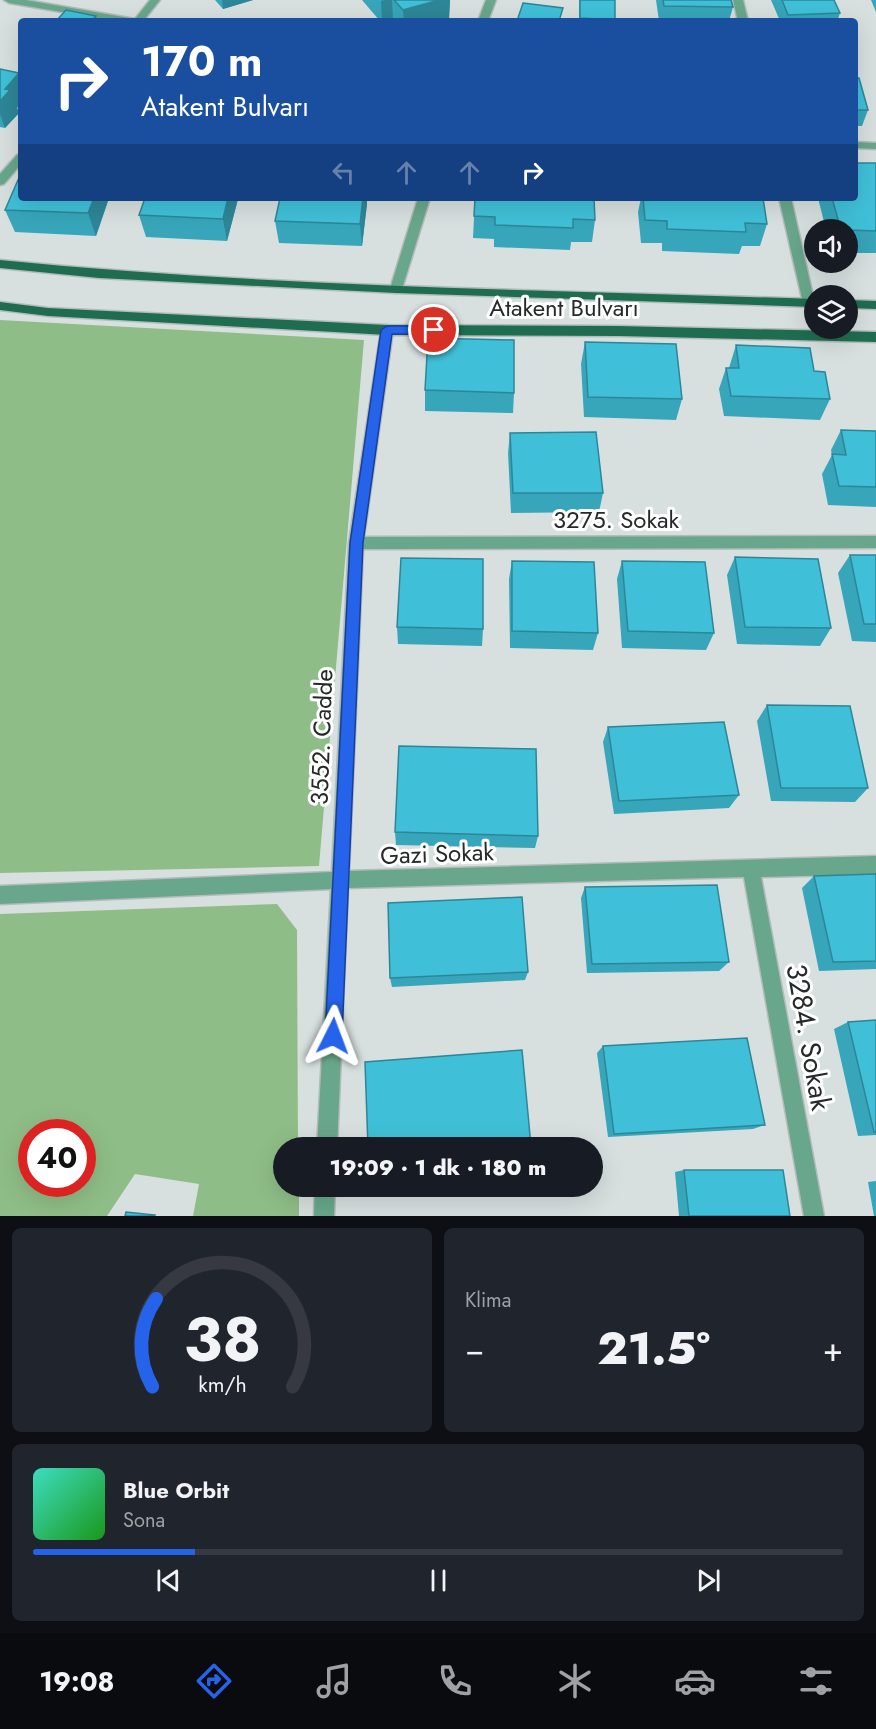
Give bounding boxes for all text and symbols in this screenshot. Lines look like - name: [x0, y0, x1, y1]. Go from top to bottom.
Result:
- text: 170 m: [141, 31, 263, 92]
- icon: right: [42, 42, 120, 120]
- text: Atakent Bulvarı: [141, 87, 309, 126]
- icon: left: [327, 156, 360, 189]
- icon: ahead: [390, 156, 423, 189]
- icon: ahead: [453, 156, 486, 189]
- icon: right: [516, 156, 549, 189]
- map controls: [804, 219, 858, 339]
- button: sound: [804, 219, 858, 273]
- button: layers: [804, 285, 858, 339]
- street label: Atakent Bulvarı: [489, 290, 639, 325]
- pin: [408, 304, 459, 355]
- icon: arrive: [417, 313, 450, 346]
- street label: 3275. Sokak: [553, 502, 680, 537]
- street label: 3552. Cadde: [302, 668, 341, 806]
- street label: Gazi Sokak: [380, 834, 495, 873]
- street label: 3284. Sokak: [775, 960, 842, 1114]
- position arrow: [301, 1004, 365, 1068]
- speed limit sign: 40: [18, 1119, 96, 1197]
- text: 19:09 · 1 dk · 180 m: [330, 1151, 546, 1183]
- text: Klima: [465, 1286, 511, 1315]
- text: 38: [183, 1294, 261, 1384]
- text: 21.5°: [597, 1316, 710, 1381]
- text: −: [465, 1326, 484, 1373]
- text: +: [823, 1326, 843, 1373]
- text: km/h: [198, 1369, 246, 1400]
- text: Blue Orbit: [123, 1474, 229, 1506]
- text: Sona: [123, 1506, 165, 1535]
- icon: previous: [152, 1564, 185, 1597]
- icon: pause: [422, 1564, 455, 1597]
- icon: next: [692, 1564, 725, 1597]
- icon: directions: [193, 1660, 235, 1702]
- icon: music: [313, 1660, 355, 1702]
- icon: phone: [434, 1660, 476, 1702]
- icon: climate: [554, 1660, 596, 1702]
- icon: car: [674, 1660, 716, 1702]
- icon: filters: [795, 1660, 837, 1702]
- text: 19:08: [39, 1662, 115, 1701]

